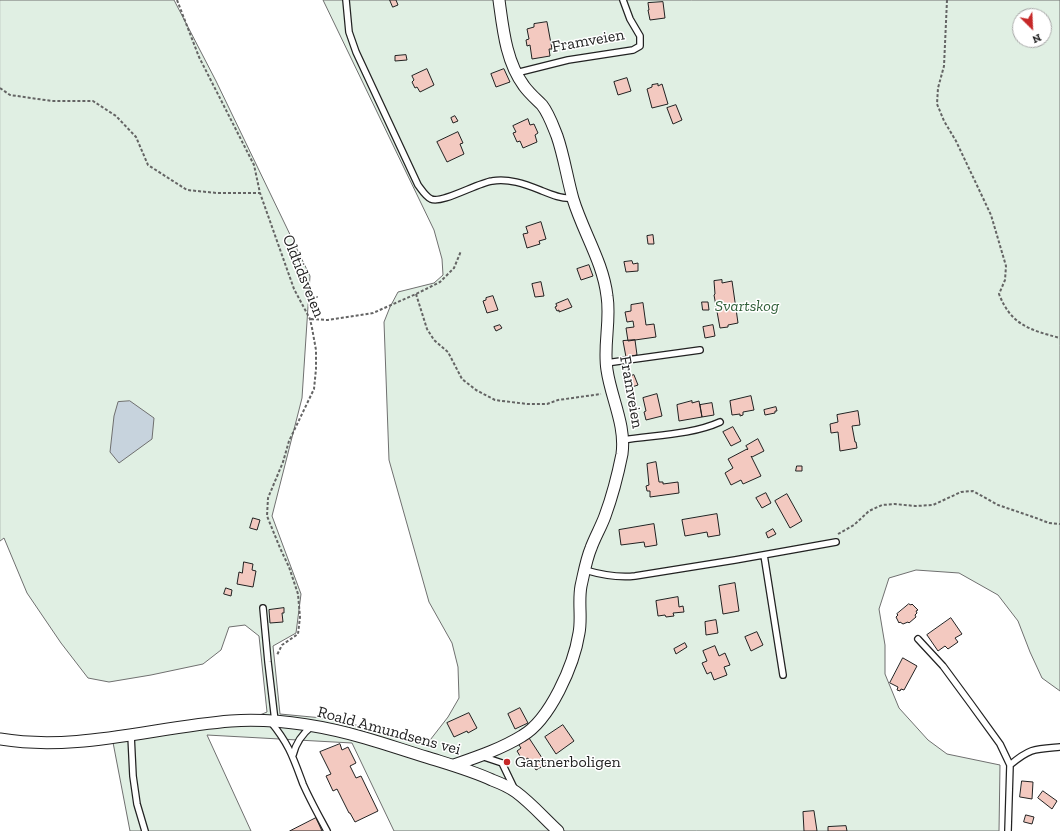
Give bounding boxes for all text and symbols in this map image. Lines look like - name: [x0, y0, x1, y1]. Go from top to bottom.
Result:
- north arrow: [1012, 8, 1052, 48]
- street label: Framveien: [550, 25, 626, 57]
- text: N: [1030, 31, 1043, 46]
- street label: Oldtidsveien: [278, 232, 328, 320]
- park label: Svartskog: [715, 296, 779, 316]
- street label: Framveien: [615, 354, 647, 430]
- street label: Roald Amundsens vei: [315, 703, 463, 759]
- place label: Gartnerboligen: [515, 752, 621, 772]
- marker: Gartnerboligen: [502, 757, 512, 767]

